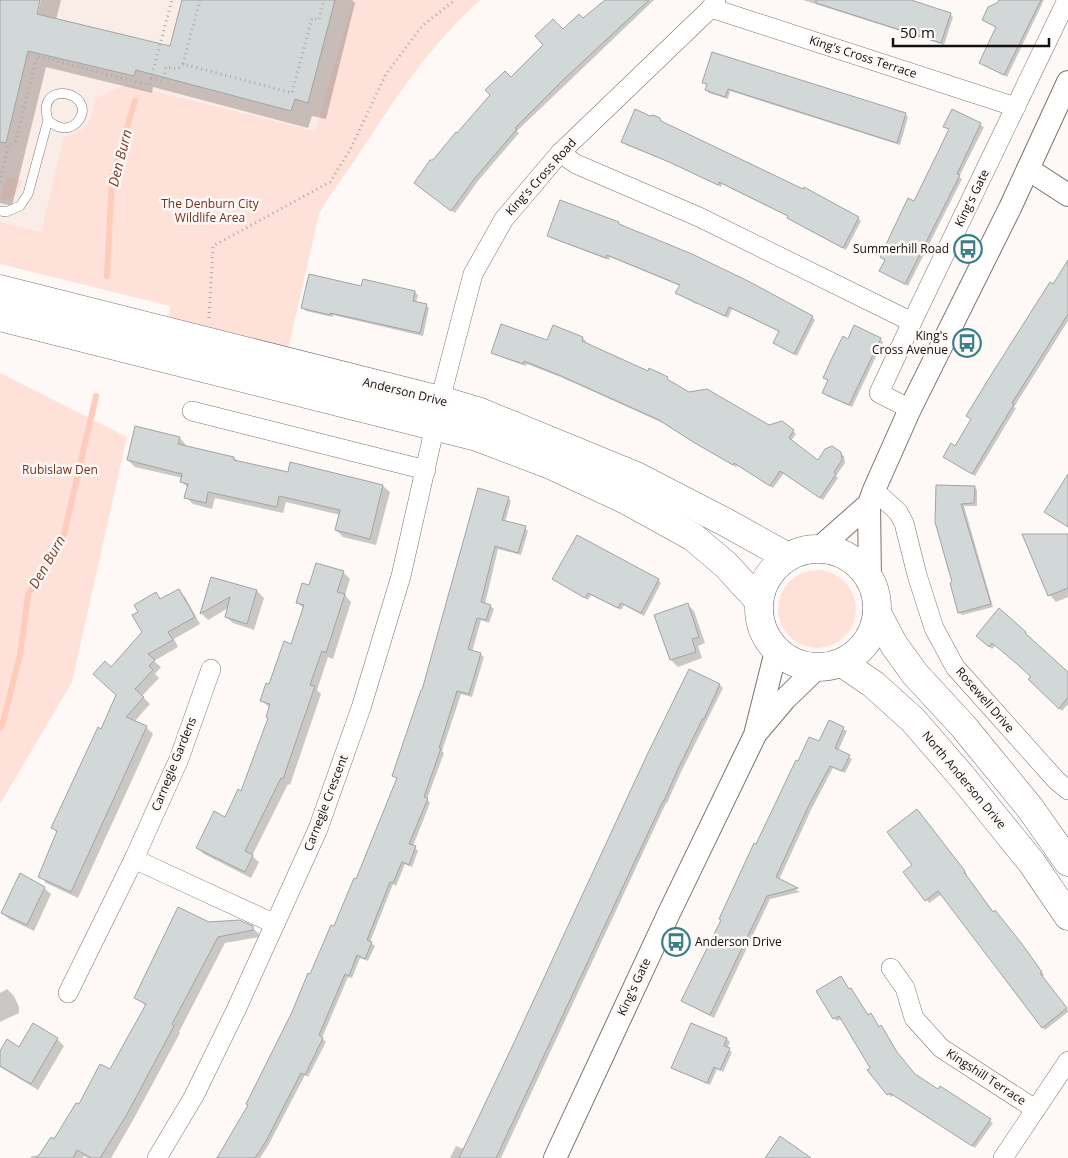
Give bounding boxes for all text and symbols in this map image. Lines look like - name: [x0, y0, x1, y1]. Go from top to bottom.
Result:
- scale bar: [893, 15, 1049, 47]
- text: 50 m: [900, 22, 935, 42]
- street label: King's Cross Terrace: [807, 31, 919, 82]
- water label: Den Burn: [103, 127, 136, 188]
- street label: King's Cross Road: [501, 134, 580, 219]
- street label: King's Gate: [950, 166, 993, 229]
- park label: The Denburn City Wildlife Area: [161, 195, 260, 226]
- bus stop icon: Summerhill Road: [953, 234, 983, 264]
- place label: Summerhill Road: [853, 240, 949, 257]
- place label: King's Cross Avenue: [872, 327, 948, 358]
- bus stop icon: King's Cross Avenue: [952, 328, 982, 358]
- street label: Anderson Drive: [361, 373, 450, 410]
- park label: Rubislaw Den: [22, 461, 98, 478]
- water label: Den Burn: [24, 532, 69, 592]
- street label: Rosewell Drive: [952, 663, 1019, 736]
- street label: Carnegie Gardens: [147, 714, 200, 813]
- street label: North Anderson Drive: [918, 727, 1010, 832]
- street label: Carnegie Crescent: [299, 752, 352, 853]
- bus stop icon: Anderson Drive: [661, 927, 691, 957]
- place label: Anderson Drive: [695, 933, 782, 950]
- street label: King's Gate: [613, 955, 654, 1019]
- street label: Kingshill Terrace: [943, 1044, 1030, 1109]

